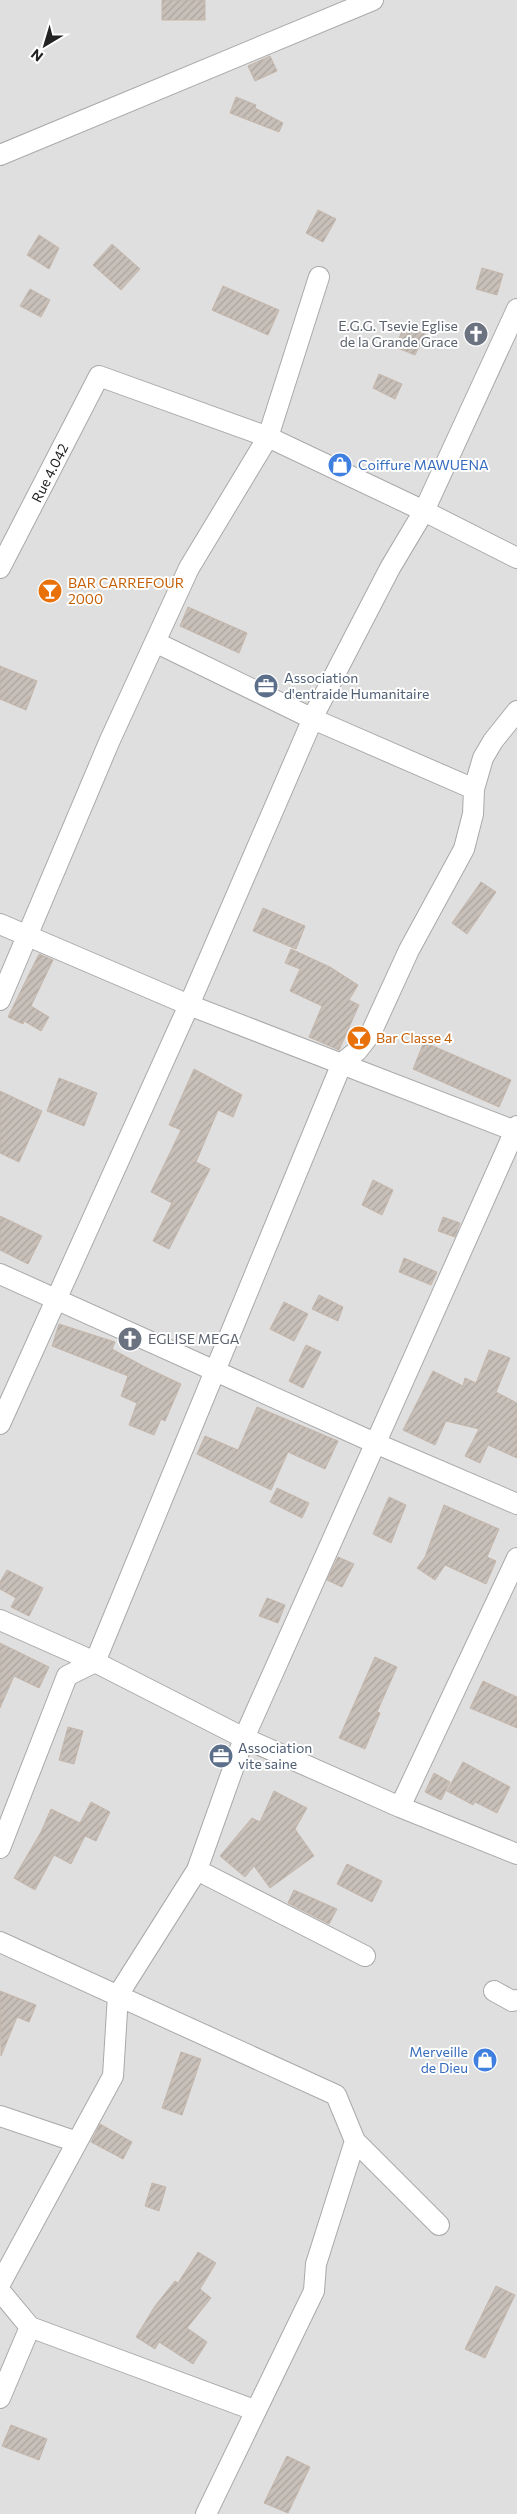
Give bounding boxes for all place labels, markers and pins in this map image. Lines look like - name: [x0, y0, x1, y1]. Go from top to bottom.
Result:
- place label: E.G.G. Tsevie Eglise de la Grande Grace: [338, 317, 458, 350]
- church icon: E.G.G. Tsevie Eglise de la Grande Grace: [463, 321, 489, 347]
- shop icon: Coiffure MAWUENA: [327, 452, 353, 478]
- place label: Coiffure MAWUENA: [358, 456, 489, 473]
- place label: BAR CARREFOUR 2000: [68, 574, 184, 607]
- bar icon: BAR CARREFOUR 2000: [37, 578, 63, 604]
- place label: Association d'entraide Humanitaire: [284, 669, 429, 702]
- office icon: Association d'entraide Humanitaire: [253, 673, 279, 699]
- bar icon: Bar Classe 4: [346, 1025, 372, 1051]
- place label: Bar Classe 4: [376, 1029, 453, 1046]
- church icon: EGLISE MEGA: [117, 1326, 143, 1352]
- place label: EGLISE MEGA: [148, 1330, 240, 1347]
- place label: Association vite saine: [238, 1739, 312, 1772]
- office icon: Association vite saine: [208, 1743, 234, 1769]
- place label: Merveille de Dieu: [409, 2043, 468, 2076]
- shop icon: Merveille de Dieu: [472, 2047, 498, 2073]

